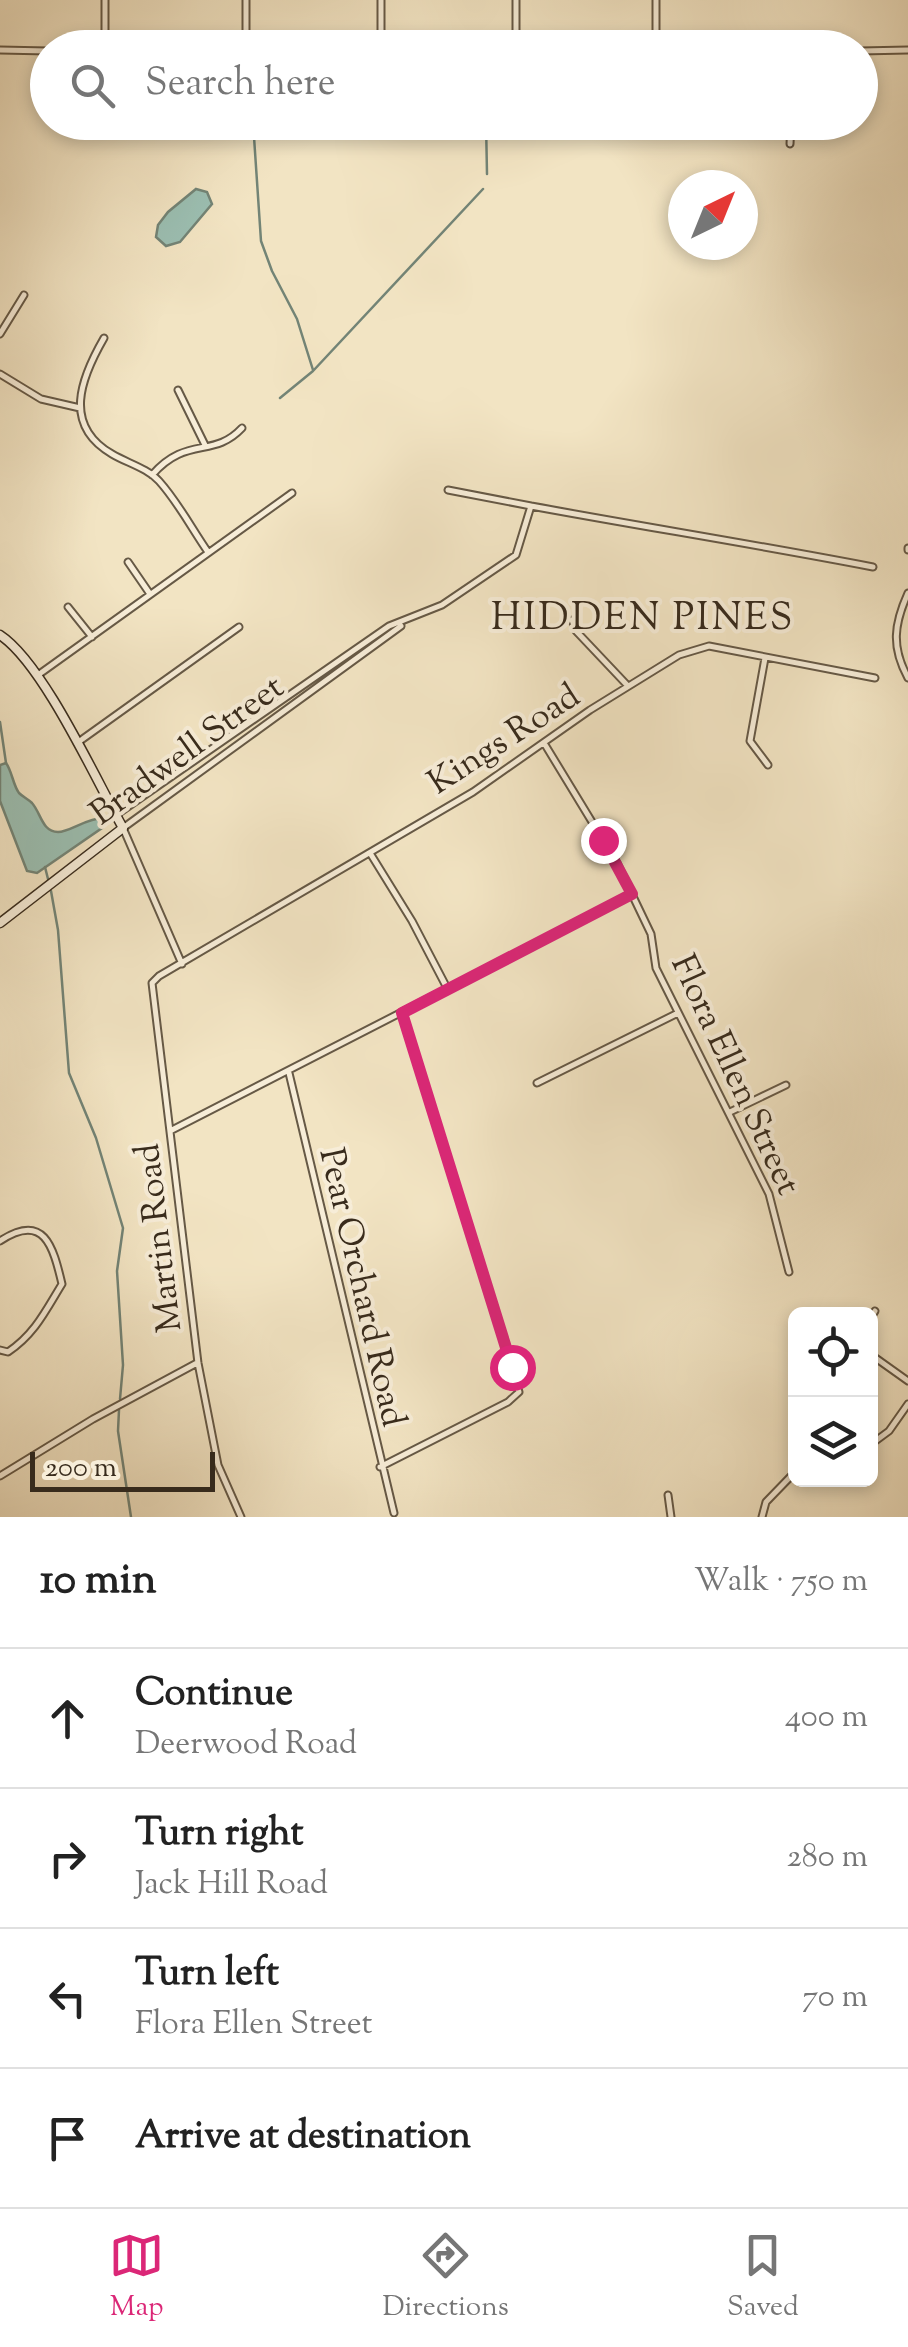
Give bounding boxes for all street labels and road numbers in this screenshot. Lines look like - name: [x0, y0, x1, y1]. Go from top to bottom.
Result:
- street label: Bradwell Street: [80, 664, 296, 840]
- street label: Kings Road: [419, 672, 591, 809]
- street label: Flora Ellen Street: [656, 947, 812, 1204]
- street label: Martin Road: [124, 1140, 197, 1335]
- street label: Pear Orchard Road: [304, 1143, 417, 1432]

